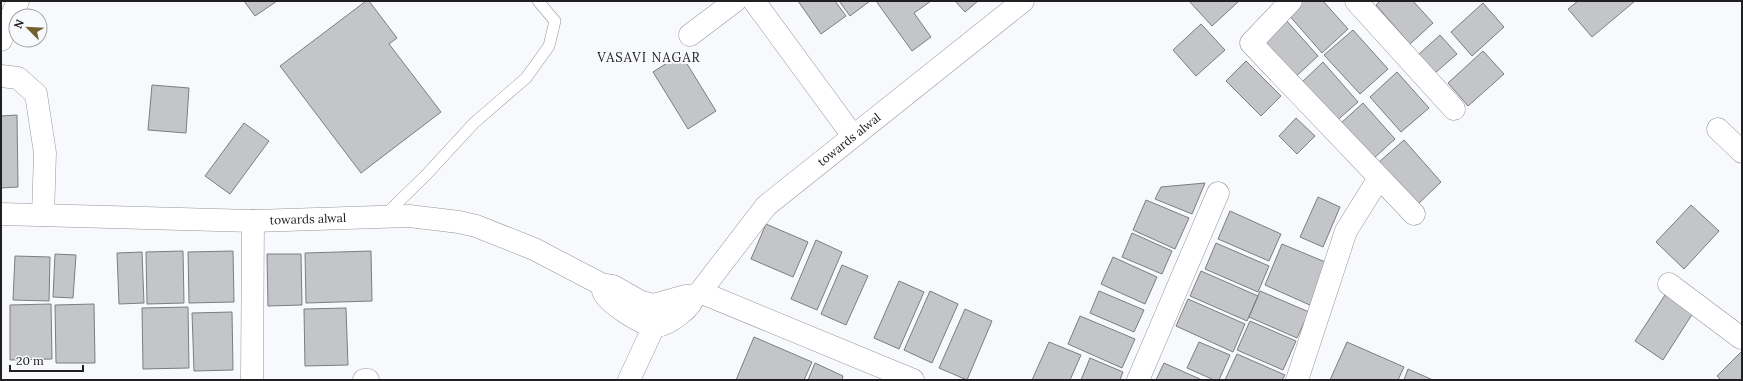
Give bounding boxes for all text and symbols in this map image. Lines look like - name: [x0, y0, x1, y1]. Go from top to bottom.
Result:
- north arrow: [8, 8, 48, 48]
- text: N: [11, 17, 27, 31]
- district label: VASAVI NAGAR: [596, 49, 701, 66]
- street label: towards alwal: [814, 110, 883, 169]
- street label: towards alwal: [269, 210, 346, 227]
- scale bar: [10, 347, 83, 373]
- text: 20 m: [16, 353, 44, 368]

